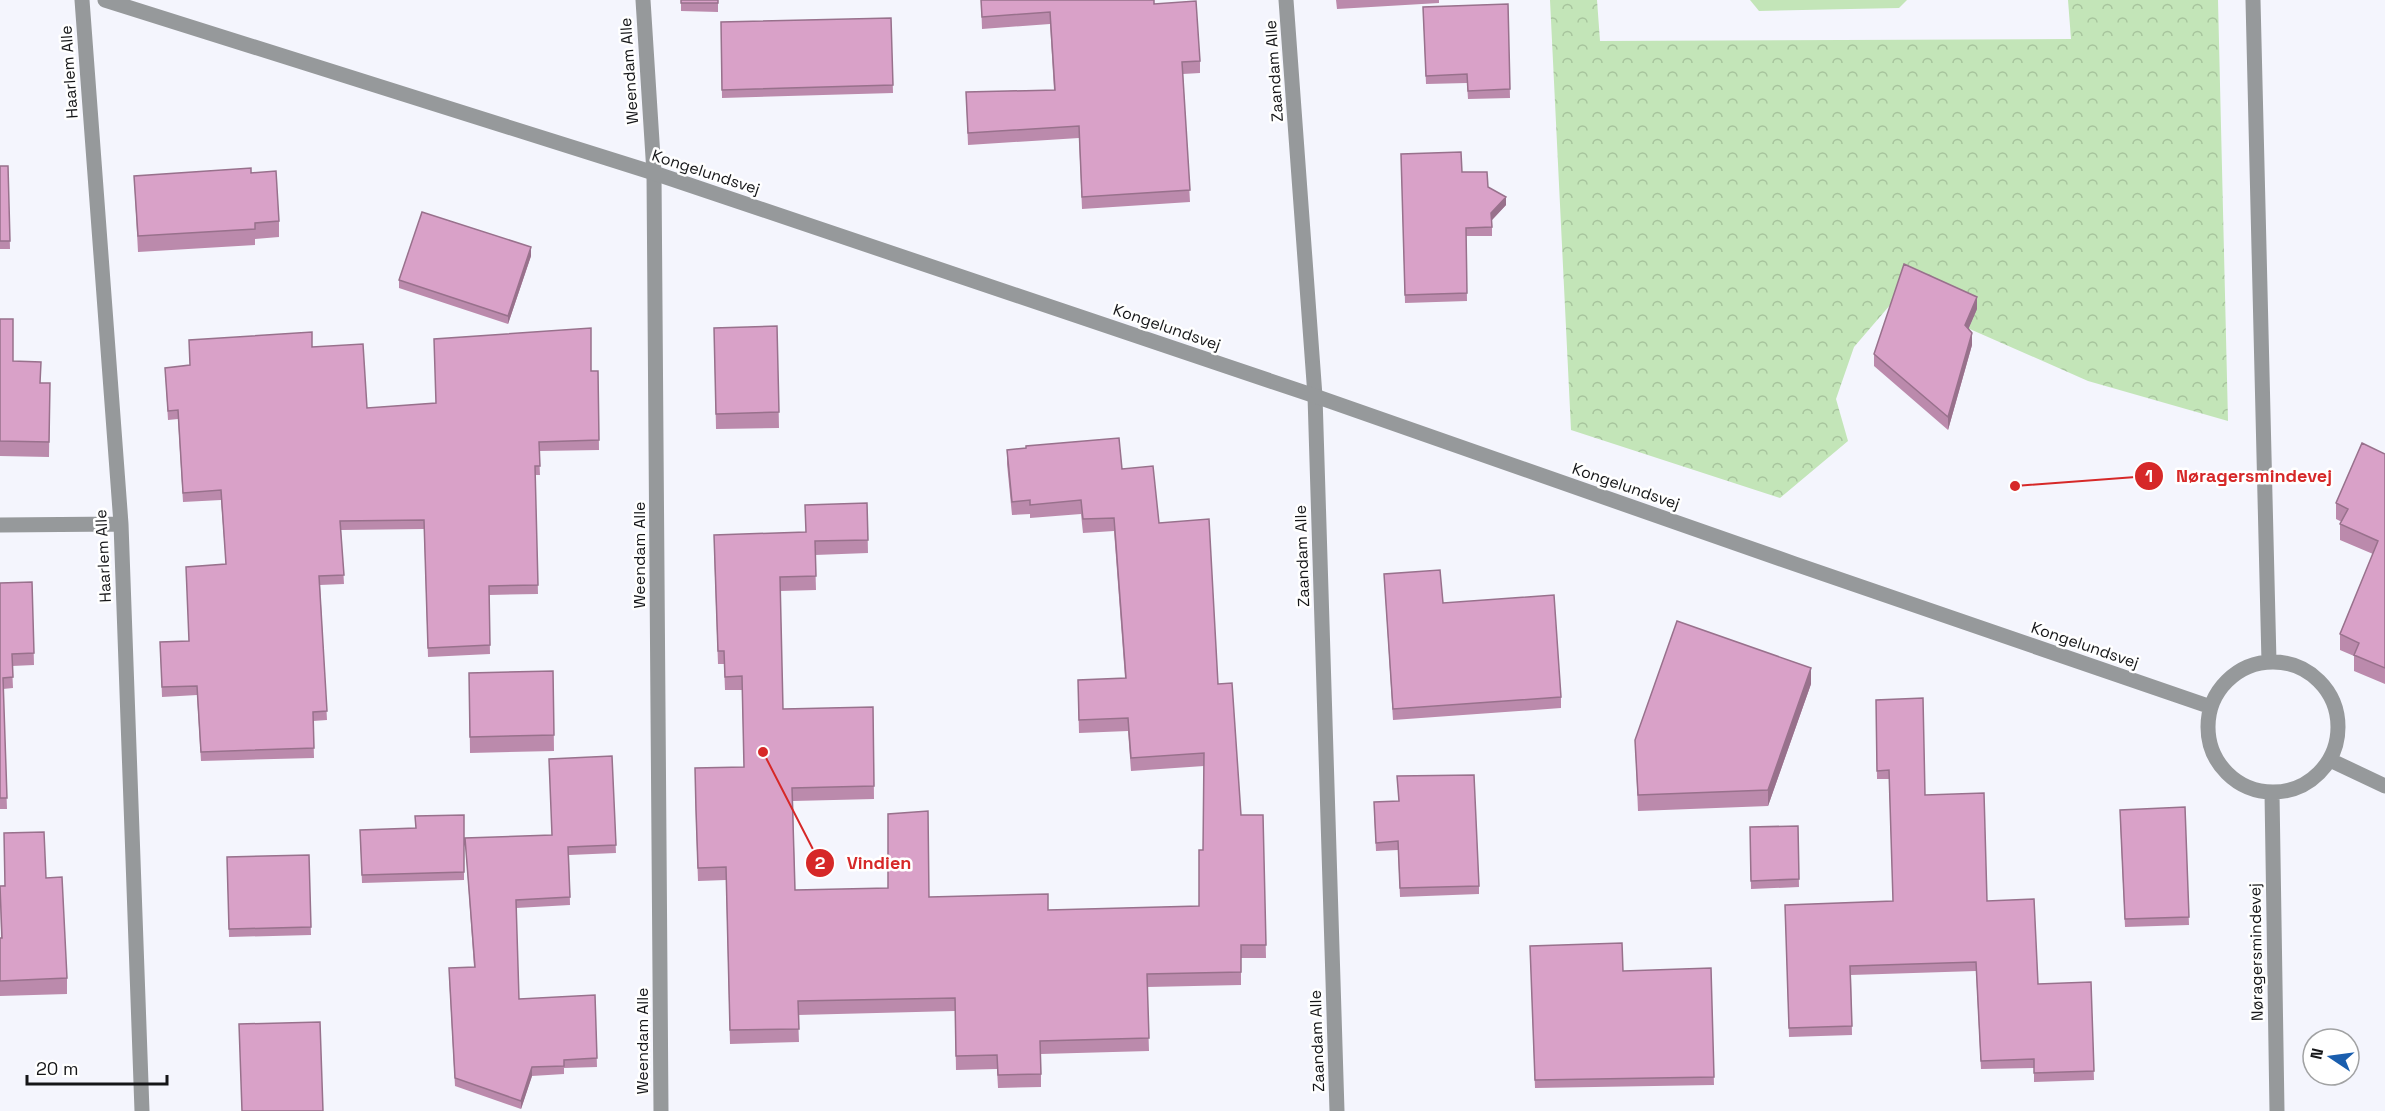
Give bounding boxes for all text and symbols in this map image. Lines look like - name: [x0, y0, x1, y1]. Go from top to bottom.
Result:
- street label: Weendam Alle: [615, 17, 643, 125]
- street label: Zaandam Alle: [1260, 19, 1288, 123]
- street label: Haarlem Alle: [55, 25, 83, 119]
- street label: Kongelundsvej: [649, 145, 763, 199]
- street label: Kongelundsvej: [1110, 299, 1224, 355]
- street label: Kongelundsvej: [1569, 458, 1683, 514]
- callout: Nøragersmindevej: [2134, 458, 2344, 494]
- text: 1: [2145, 464, 2153, 487]
- text: Nøragersmindevej: [2176, 464, 2332, 487]
- street label: Weendam Alle: [629, 501, 650, 609]
- street label: Zaandam Alle: [1290, 505, 1314, 607]
- street label: Haarlem Alle: [90, 509, 116, 603]
- street label: Kongelundsvej: [2028, 617, 2142, 673]
- callout: Vindien: [805, 845, 923, 881]
- text: 2: [815, 851, 826, 874]
- text: Vindien: [847, 851, 911, 874]
- street label: Nøragersmindevej: [2244, 883, 2268, 1021]
- street label: Weendam Alle: [632, 987, 653, 1095]
- street label: Zaandam Alle: [1305, 990, 1329, 1092]
- north arrow: [2301, 1027, 2361, 1087]
- text: N: [2305, 1046, 2328, 1061]
- scale bar: [27, 1048, 166, 1086]
- text: 20 m: [36, 1057, 79, 1080]

